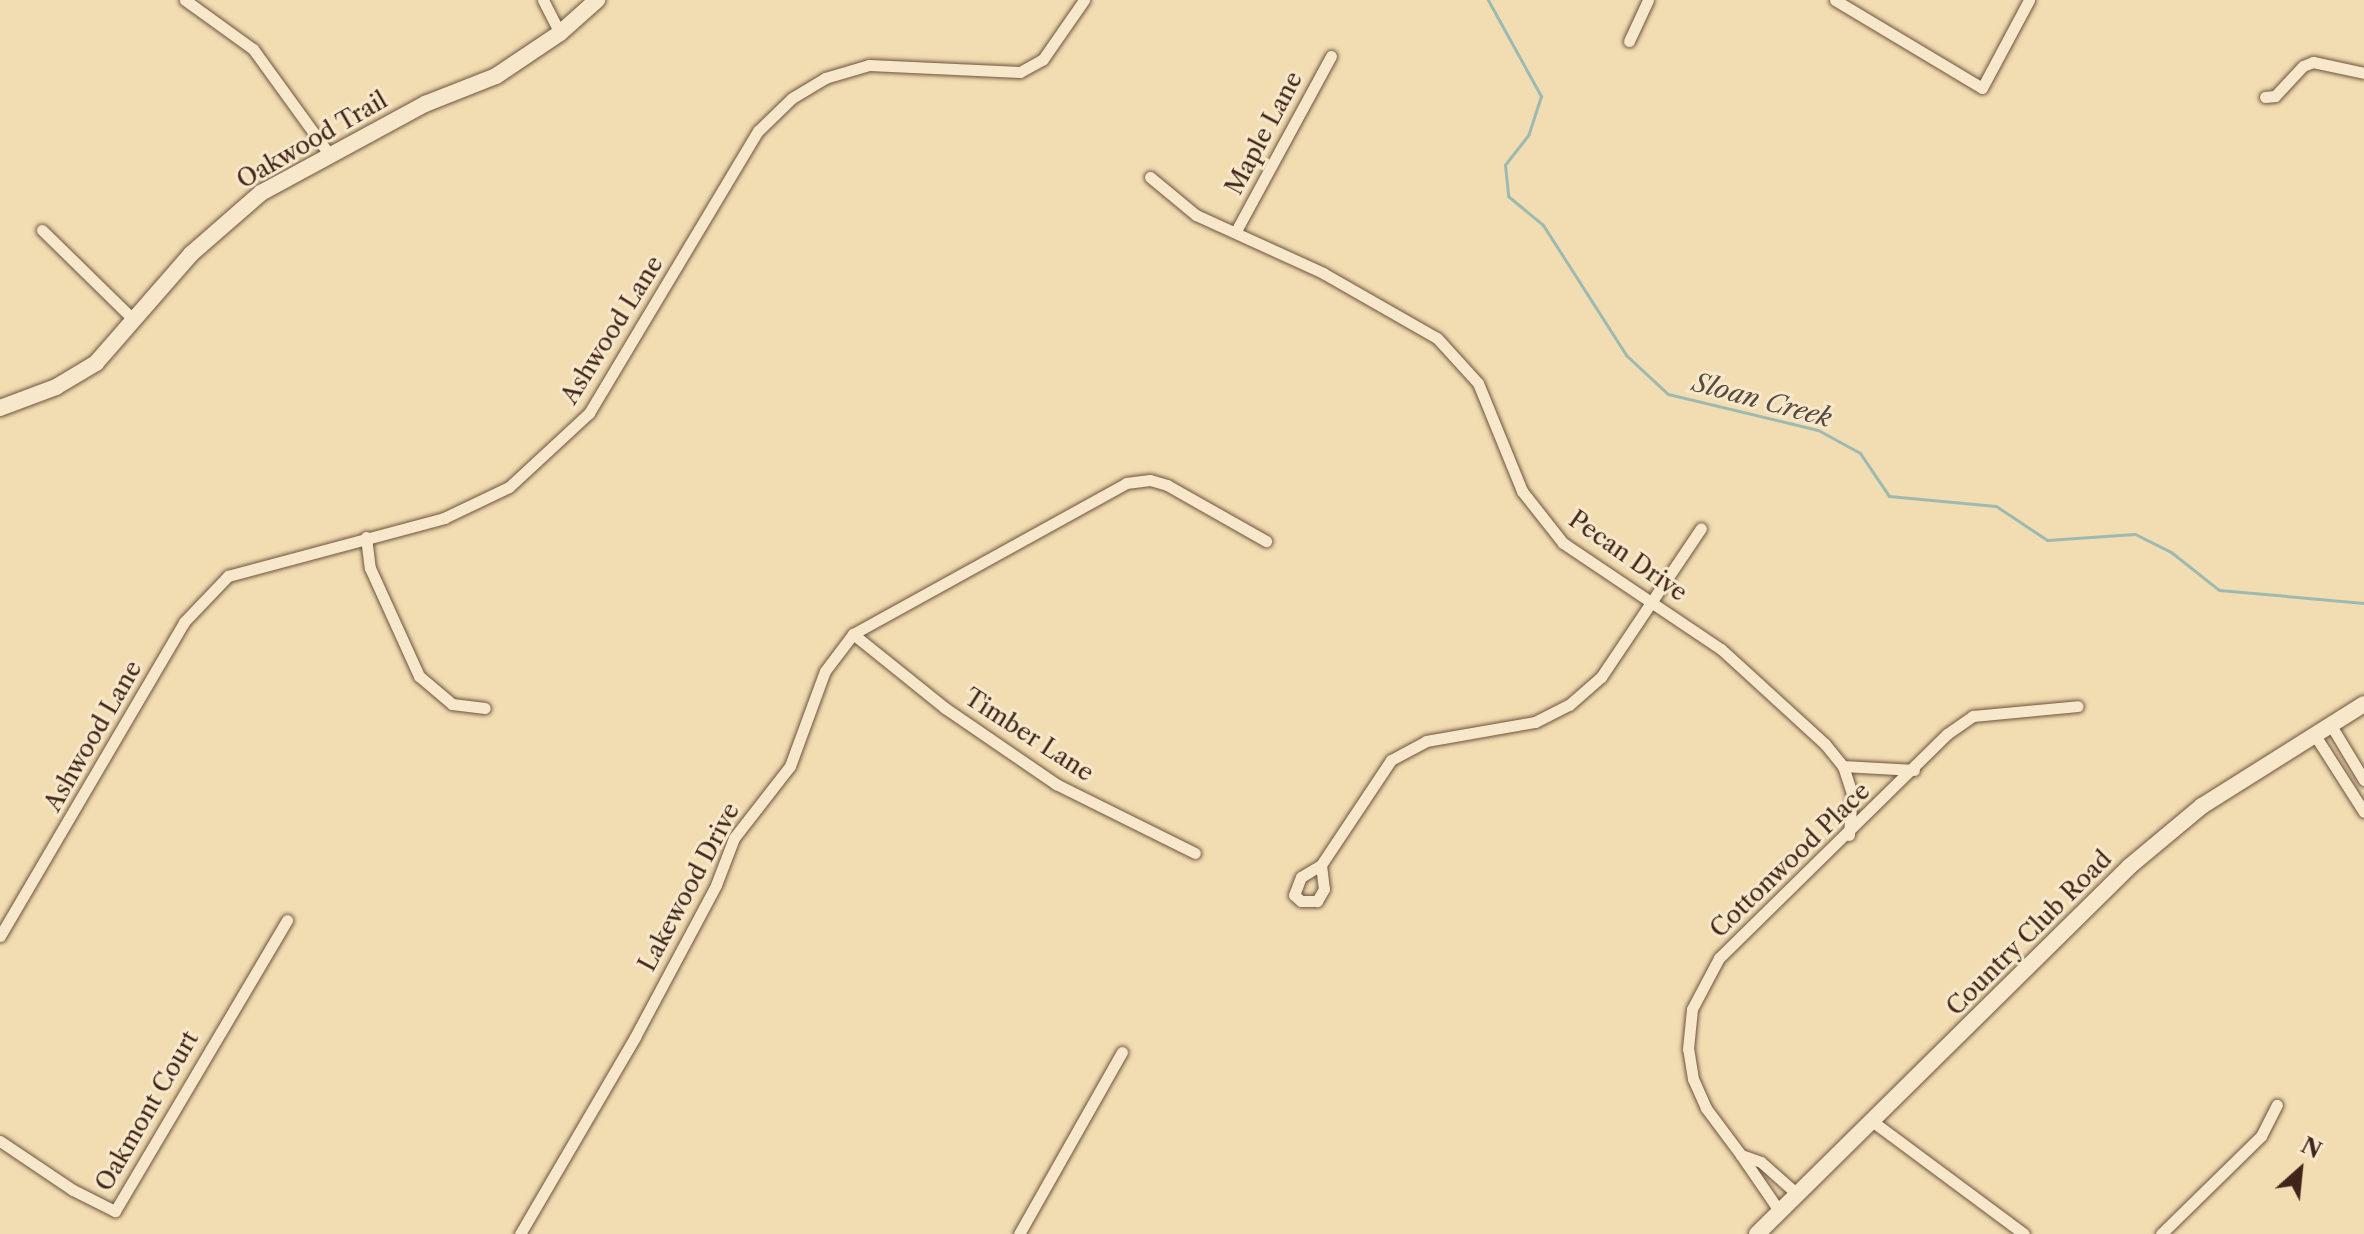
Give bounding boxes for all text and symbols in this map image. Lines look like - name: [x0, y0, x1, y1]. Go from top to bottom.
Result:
- street label: Maple Lane: [1220, 67, 1308, 199]
- street label: Oakwood Trail: [232, 85, 392, 195]
- street label: Ashwood Lane: [555, 251, 669, 409]
- water label: Sloan Creek: [1689, 368, 1835, 434]
- street label: Pecan Drive: [1563, 505, 1693, 607]
- street label: Ashwood Lane: [38, 656, 148, 816]
- street label: Timber Lane: [959, 682, 1099, 788]
- street label: Cottonwood Place: [1704, 776, 1876, 944]
- street label: Lakewood Drive: [633, 798, 745, 976]
- street label: Country Club Road: [1940, 844, 2118, 1022]
- street label: Oakmont Court: [90, 1026, 204, 1196]
- north arrow: [2260, 1130, 2340, 1210]
- text: N: [2296, 1132, 2326, 1165]

